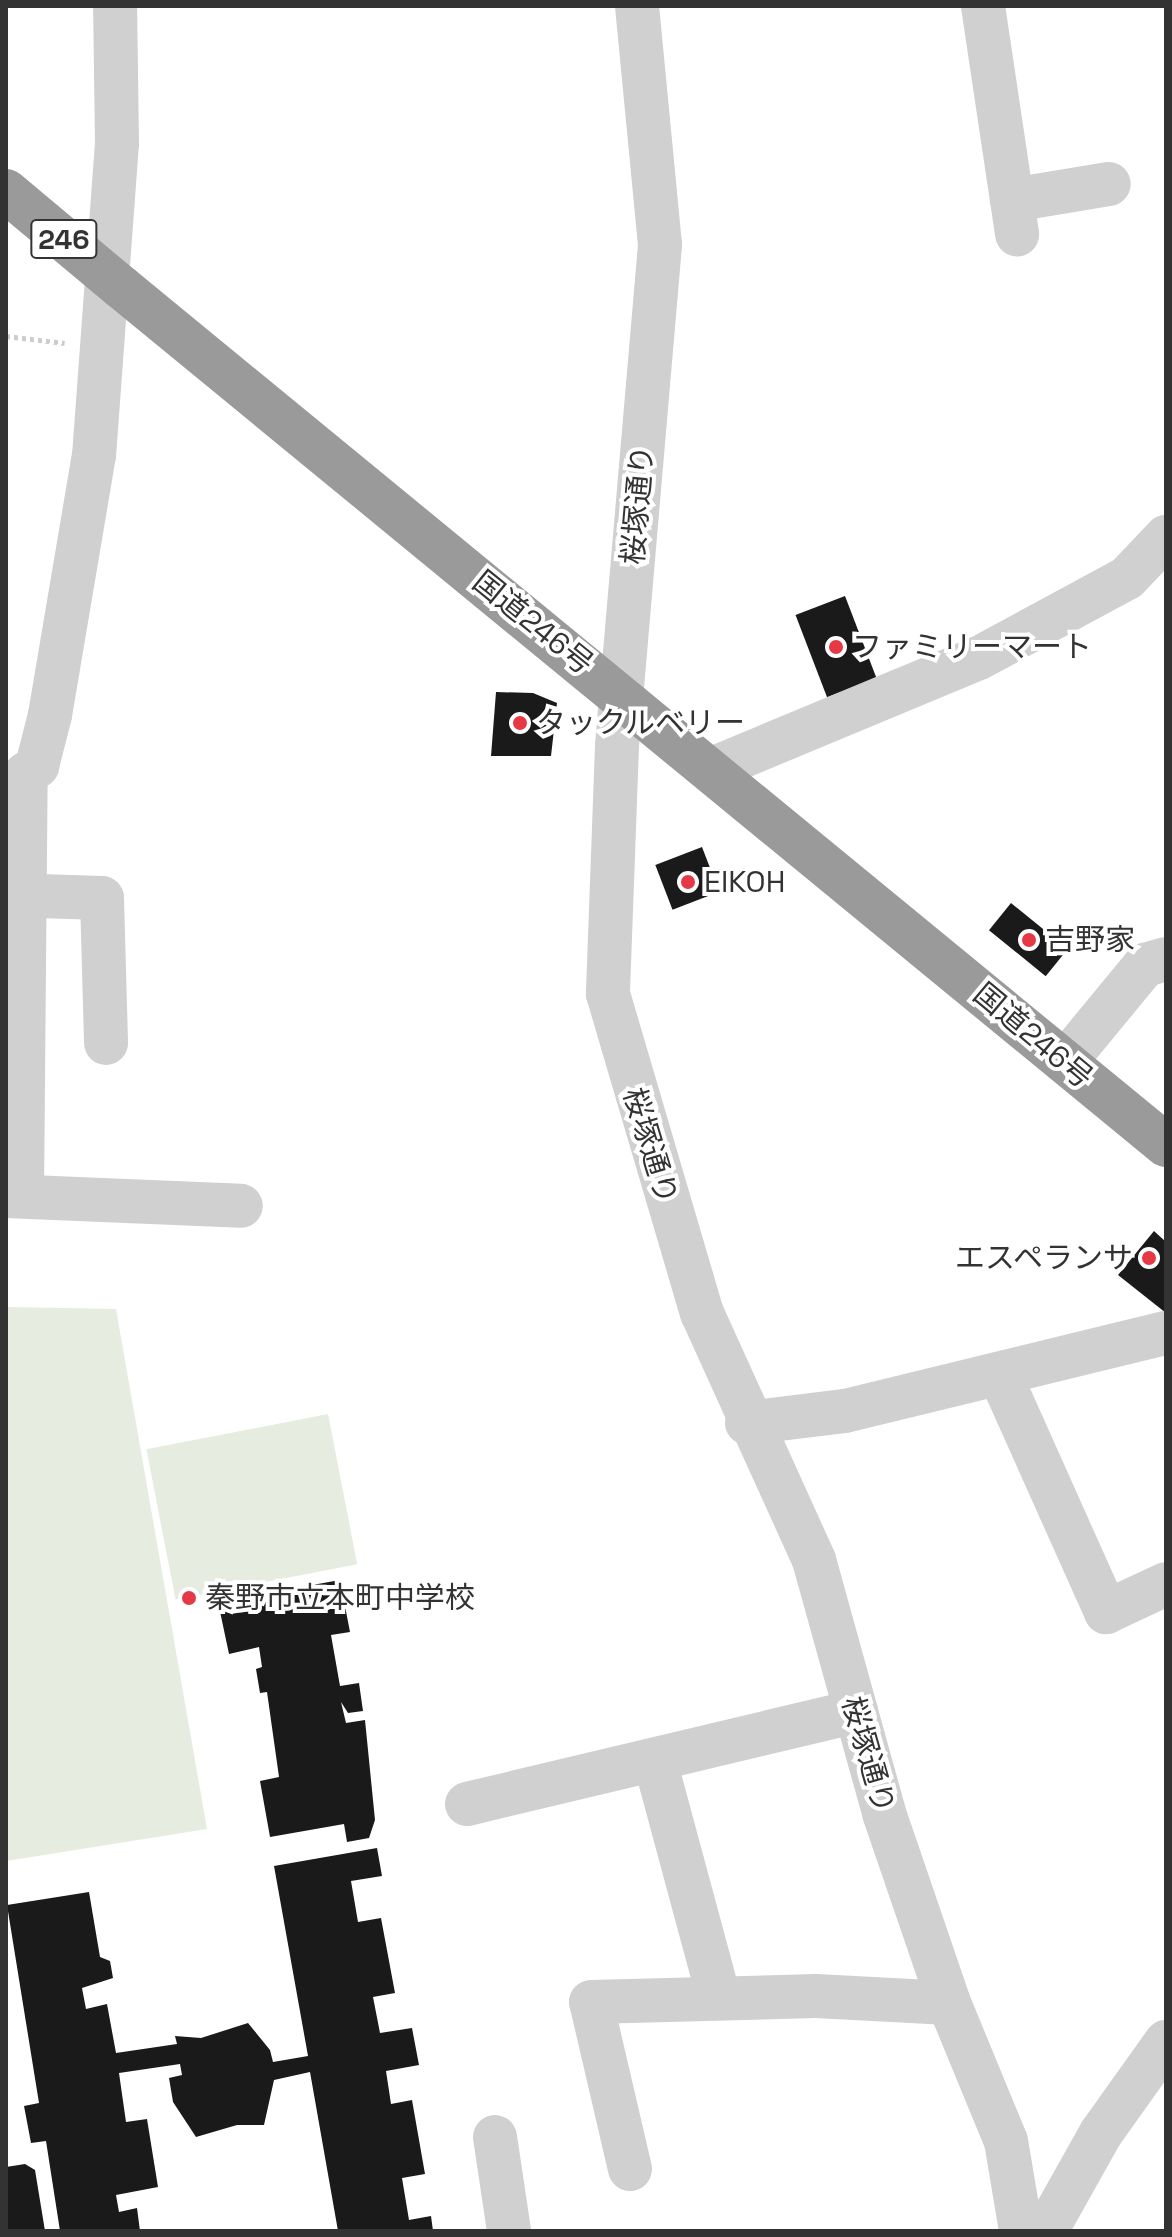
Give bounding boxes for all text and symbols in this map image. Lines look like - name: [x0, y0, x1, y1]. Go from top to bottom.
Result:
- road number: 246: [30, 215, 98, 263]
- street label: 桜塚通り: [615, 444, 661, 566]
- street label: 国道246号: [466, 564, 600, 682]
- place label: ファミリーマート: [852, 629, 1092, 665]
- marker: ファミリーマート: [827, 638, 845, 656]
- place label: タックルベリー: [536, 705, 746, 741]
- marker: タックルベリー: [511, 714, 529, 732]
- place label: EIKOH: [704, 864, 785, 900]
- marker: EIKOH: [679, 873, 697, 891]
- place label: 吉野家: [1045, 922, 1135, 958]
- marker: 吉野家: [1020, 931, 1038, 949]
- street label: 国道246号: [966, 976, 1100, 1096]
- street label: 桜塚通り: [615, 1083, 685, 1209]
- place label: エスペランサ: [953, 1240, 1133, 1276]
- marker: エスペランサ: [1140, 1249, 1158, 1267]
- place label: 秦野市立本町中学校: [205, 1580, 475, 1616]
- marker: 秦野市立本町中学校: [180, 1589, 198, 1607]
- street label: 桜塚通り: [834, 1692, 902, 1818]

